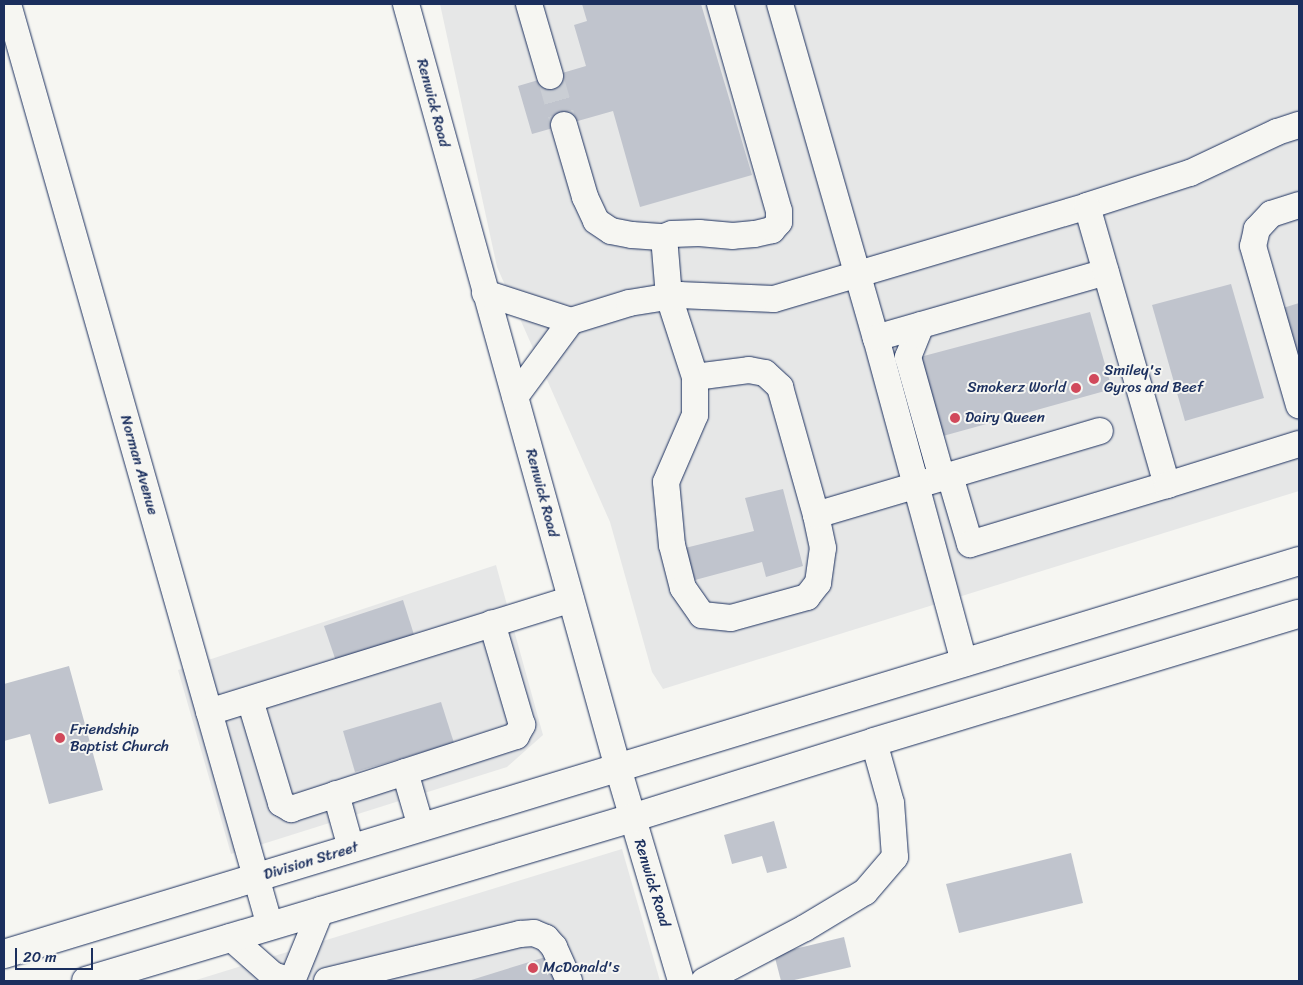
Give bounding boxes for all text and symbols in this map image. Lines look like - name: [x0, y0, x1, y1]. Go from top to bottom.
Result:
- street label: Renwick Road: [413, 57, 453, 149]
- place label: Smiley's Gyros and Beef: [1104, 361, 1204, 396]
- marker: Smiley's Gyros and Beef: [1088, 373, 1100, 385]
- place label: Smokerz World: [967, 379, 1066, 397]
- marker: Smokerz World: [1070, 382, 1082, 394]
- place label: Dairy Queen: [965, 409, 1044, 427]
- marker: Dairy Queen: [949, 412, 961, 424]
- street label: Norman Avenue: [116, 413, 162, 517]
- street label: Renwick Road: [522, 447, 562, 539]
- place label: Friendship Baptist Church: [70, 720, 169, 755]
- marker: Friendship Baptist Church: [54, 732, 66, 744]
- street label: Renwick Road: [630, 837, 674, 929]
- street label: Division Street: [261, 838, 361, 884]
- scale bar: [18, 938, 95, 970]
- text: 20 m: [23, 944, 57, 970]
- place label: McDonald's: [543, 959, 620, 977]
- marker: McDonald's: [527, 962, 539, 974]

